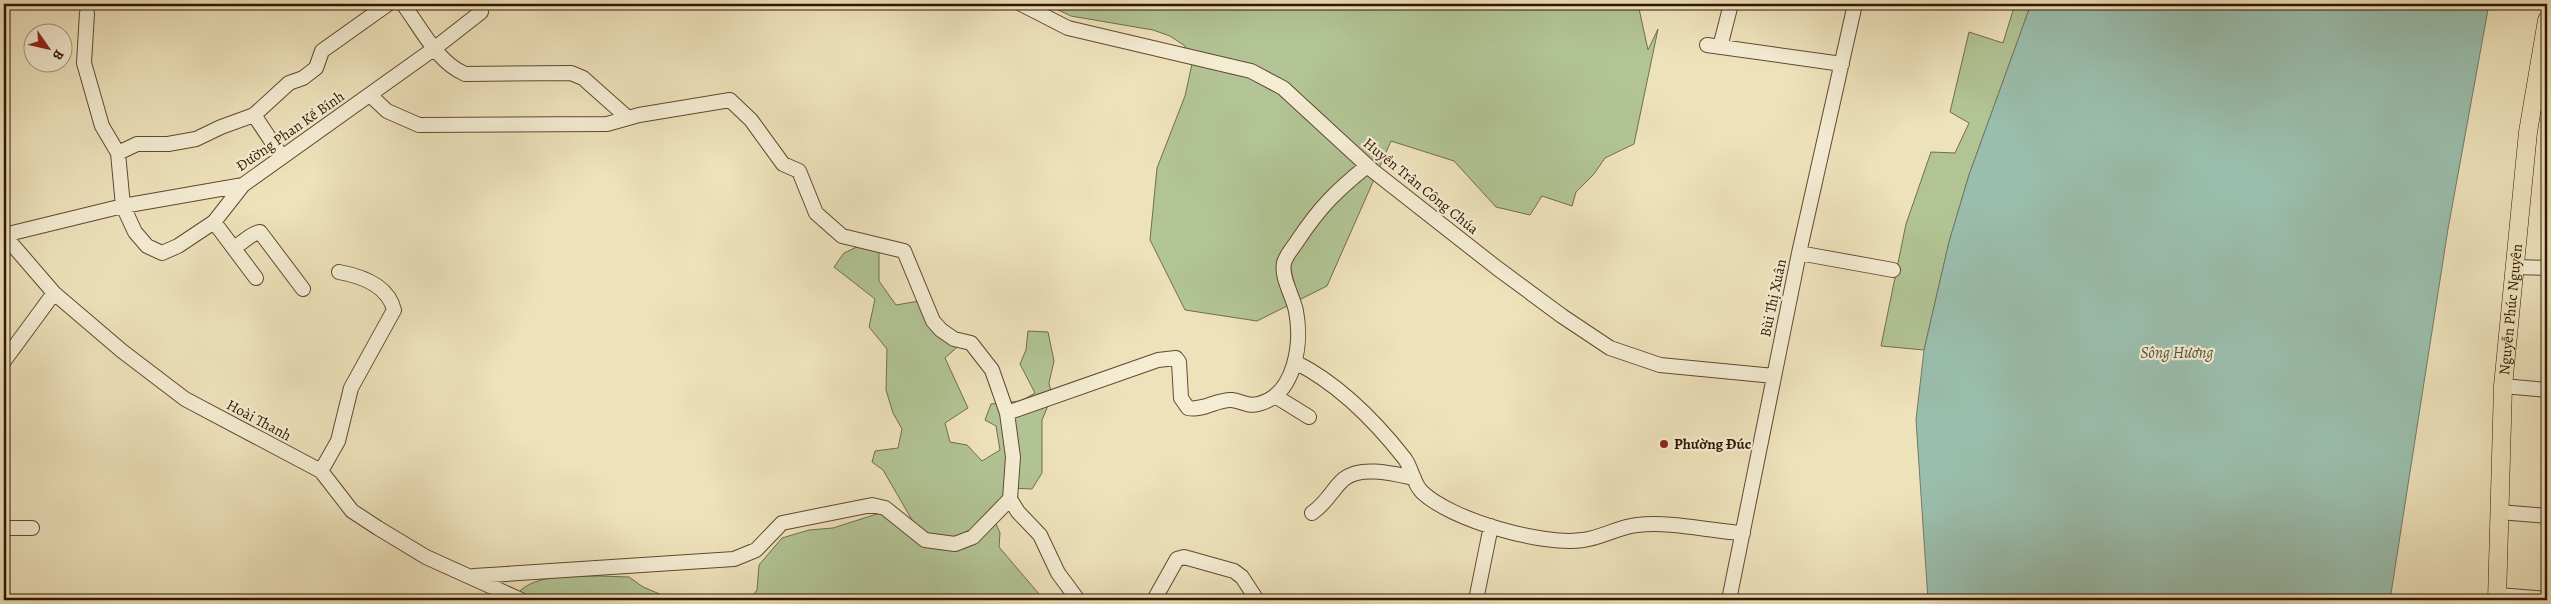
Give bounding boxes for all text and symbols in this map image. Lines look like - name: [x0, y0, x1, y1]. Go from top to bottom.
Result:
- north arrow: [22, 22, 72, 72]
- text: B: [48, 46, 69, 64]
- street label: Đường Phan Kế Bính: [232, 86, 348, 176]
- street label: Huyền Trân Công Chúa: [1359, 133, 1483, 239]
- street label: Nguyễn Phúc Nguyên: [2494, 243, 2527, 376]
- street label: Bùi Thị Xuân: [1755, 257, 1791, 339]
- water label: Sông Hương: [2141, 342, 2213, 364]
- street label: Hoài Thanh: [223, 395, 295, 445]
- place label: Phường Đúc: [1674, 434, 1751, 454]
- marker: Phường Đúc: [1658, 438, 1670, 450]

